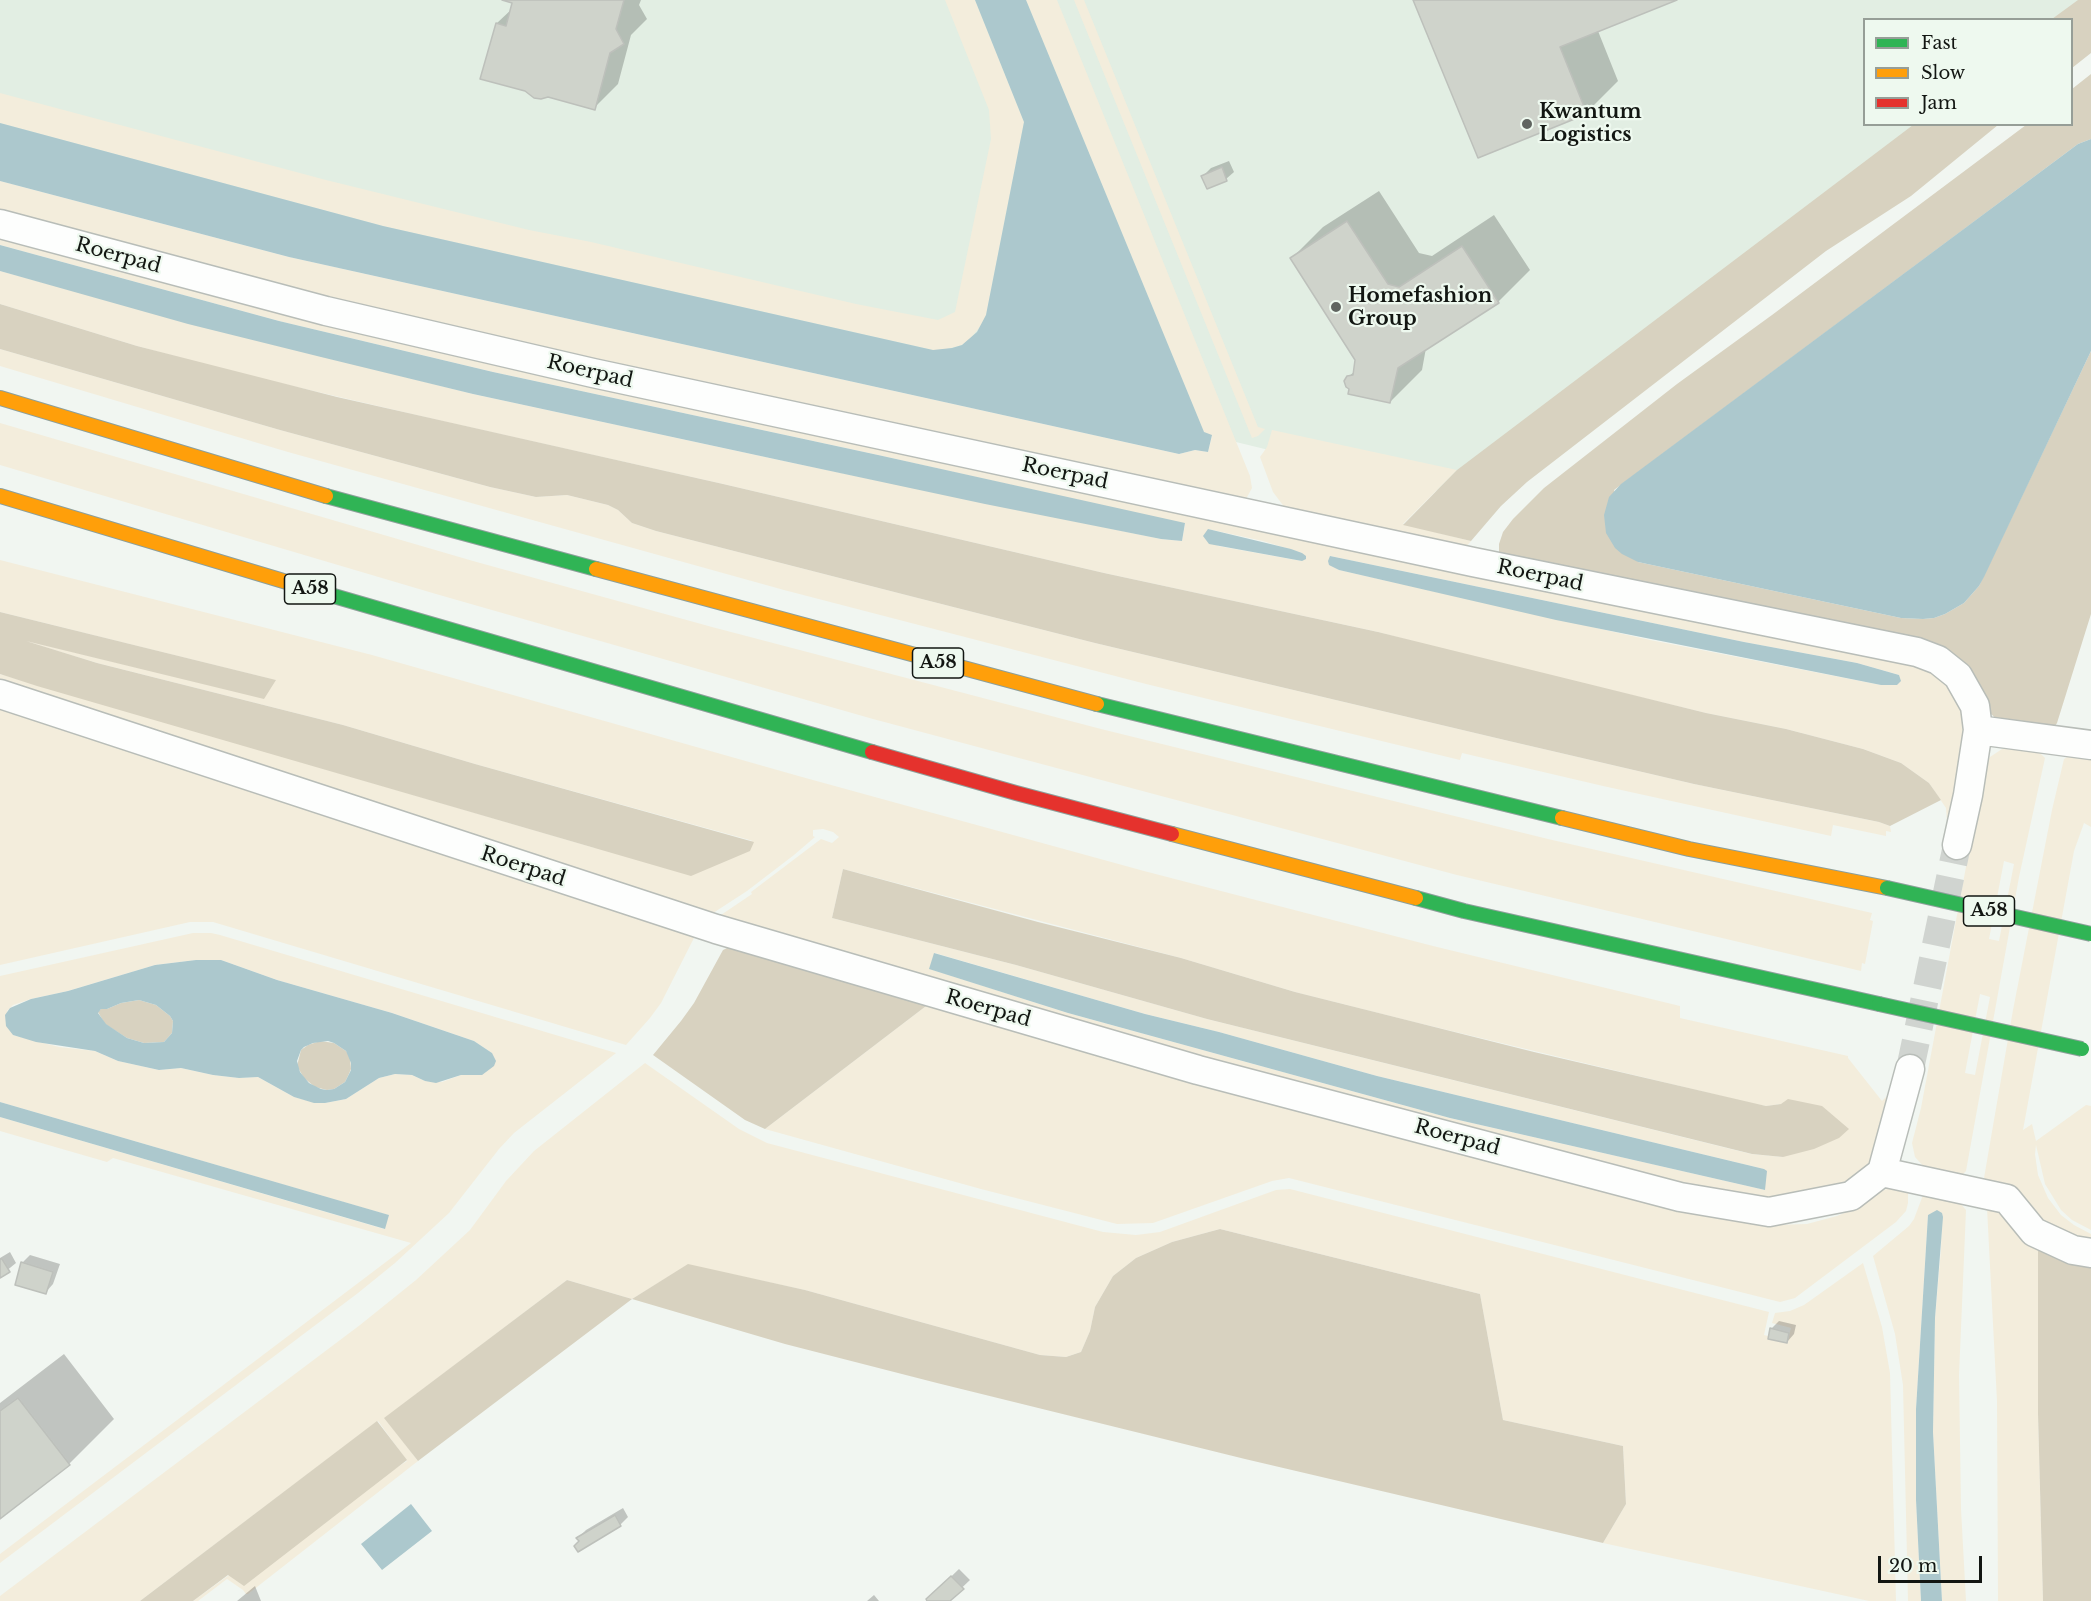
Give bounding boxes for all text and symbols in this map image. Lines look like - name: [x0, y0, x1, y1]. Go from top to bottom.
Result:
- legend: [1863, 18, 2073, 126]
- text: Fast: [1921, 32, 1957, 54]
- text: Slow: [1921, 62, 1965, 84]
- text: Jam: [1921, 92, 1957, 114]
- place label: Kwantum Logistics: [1539, 100, 1642, 147]
- marker: Kwantum Logistics: [1520, 117, 1534, 131]
- street label: Roerpad: [72, 233, 164, 279]
- place label: Homefashion Group: [1348, 284, 1492, 331]
- marker: Homefashion Group: [1329, 300, 1343, 314]
- street label: Roerpad: [545, 350, 635, 394]
- street label: Roerpad: [1020, 453, 1110, 495]
- street label: Roerpad: [1495, 555, 1585, 597]
- road number: A58: [284, 574, 336, 604]
- road number: A58: [912, 648, 964, 678]
- street label: Roerpad: [478, 842, 568, 892]
- road number: A58: [1964, 896, 2014, 926]
- street label: Roerpad: [942, 985, 1034, 1033]
- street label: Roerpad: [1411, 1115, 1503, 1161]
- scale bar: [1881, 1544, 1984, 1582]
- text: 20 m: [1889, 1555, 1937, 1577]

